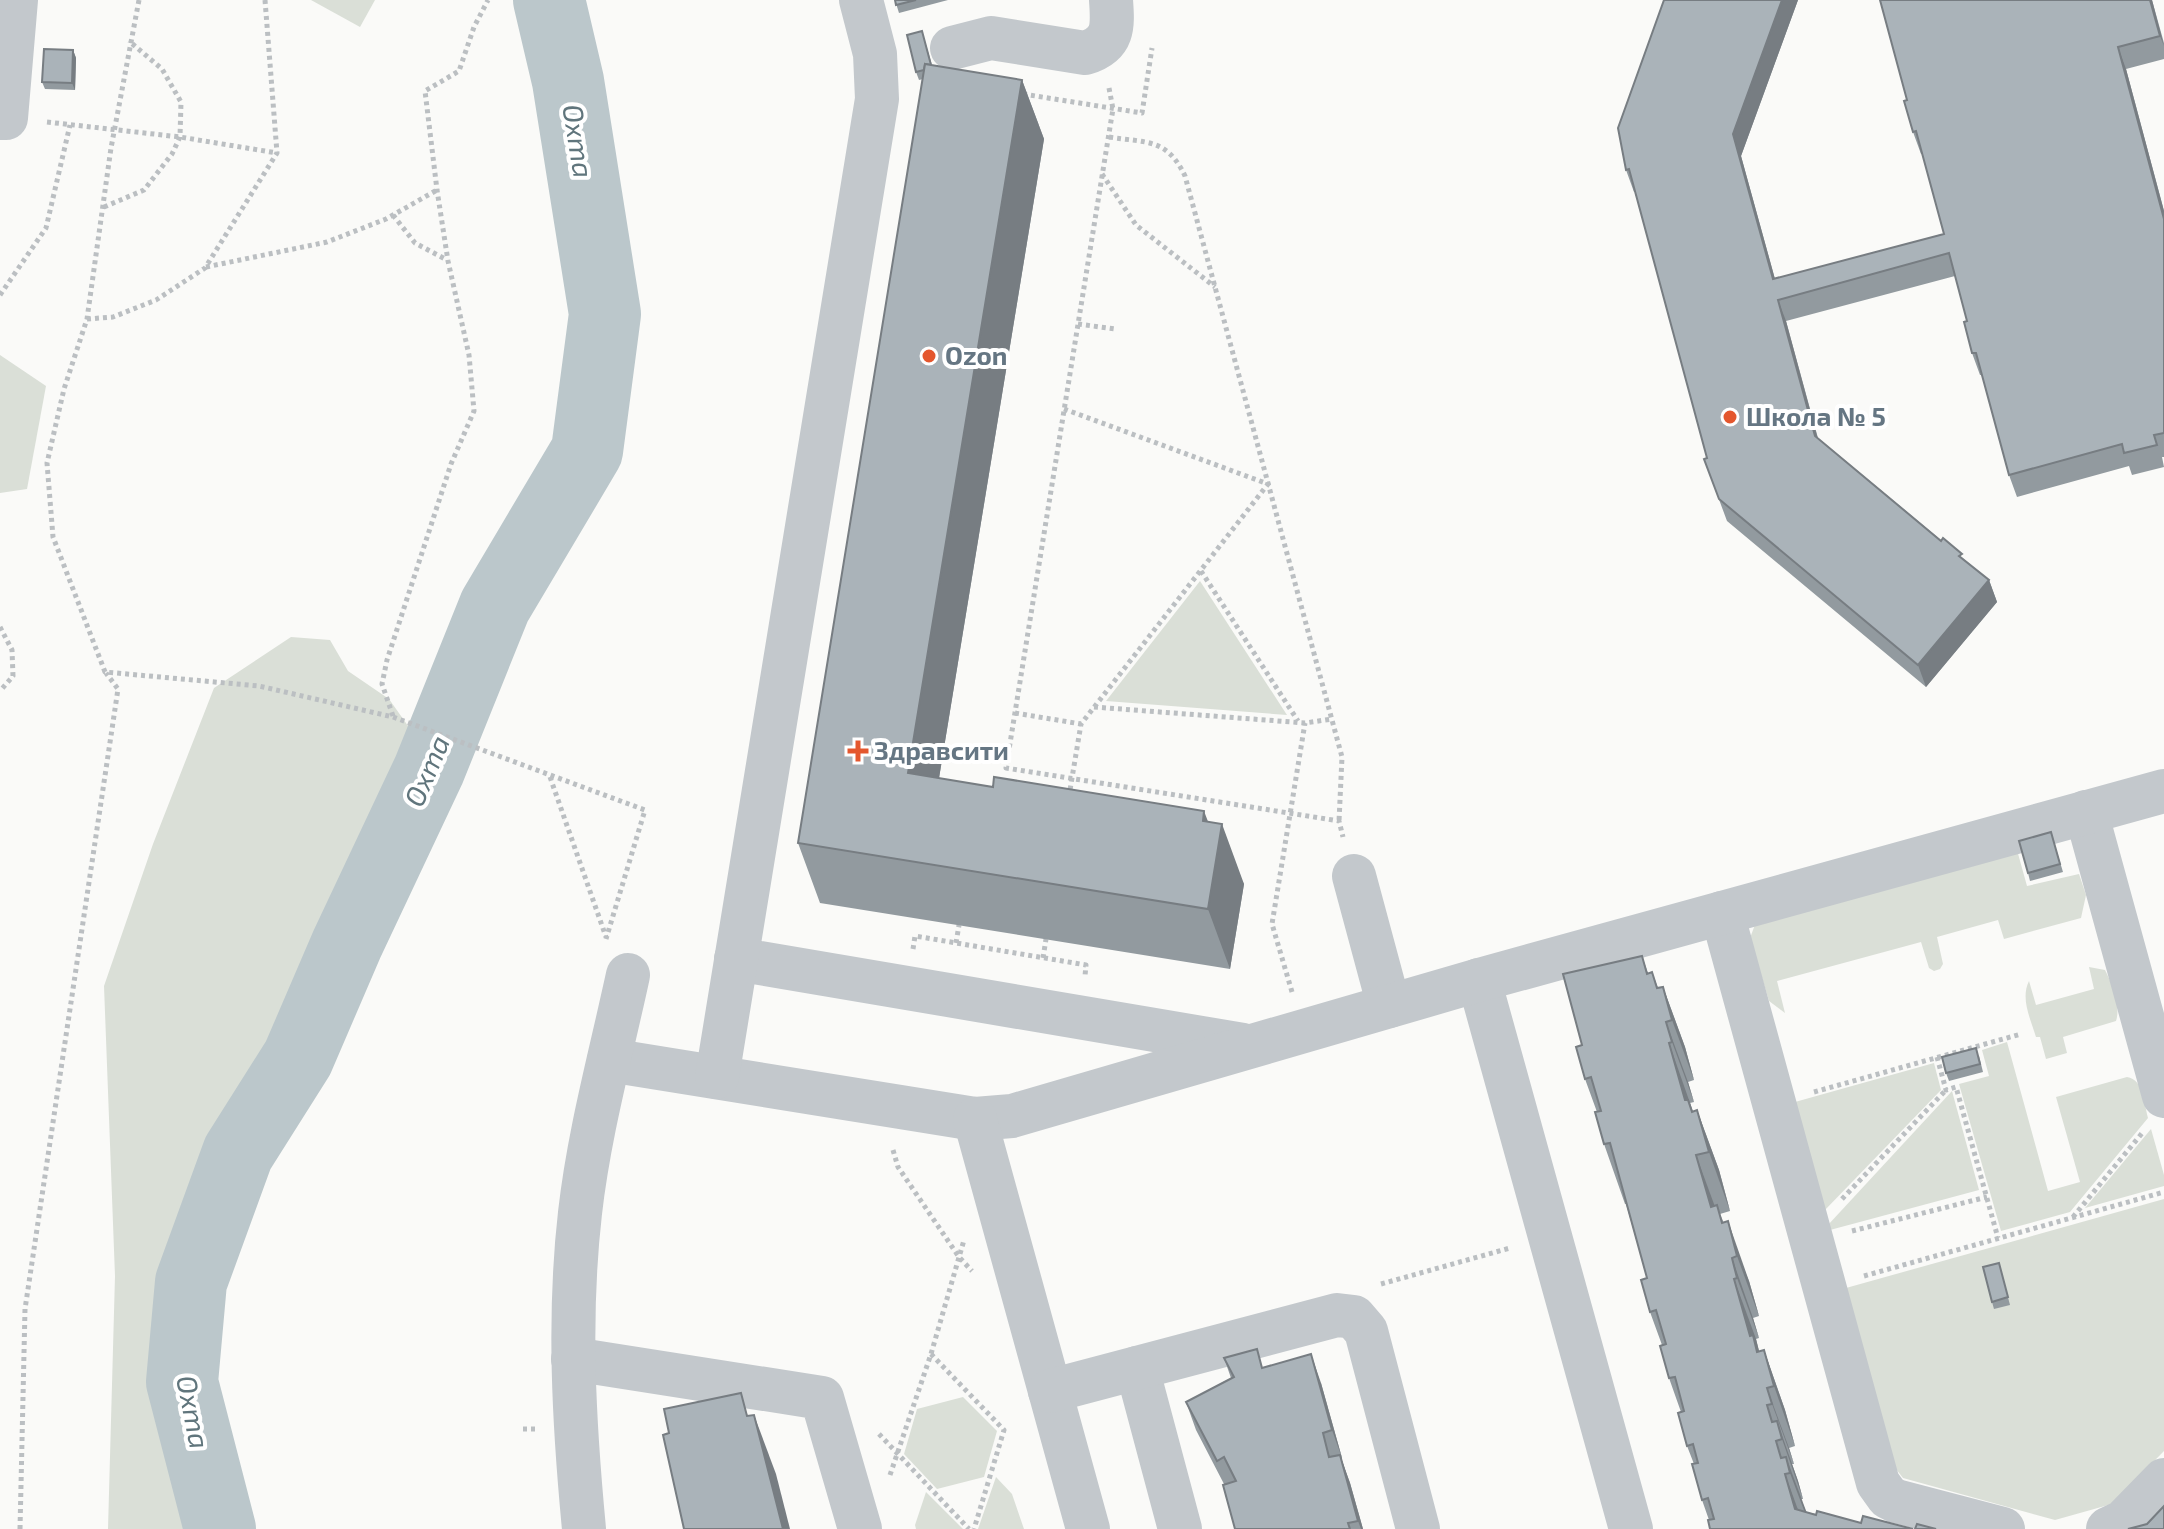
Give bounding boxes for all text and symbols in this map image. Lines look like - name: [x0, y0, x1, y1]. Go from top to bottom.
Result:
- water label: Охта: [556, 102, 602, 180]
- place label: Ozon: [945, 339, 1007, 370]
- marker: Ozon: [920, 347, 938, 365]
- place label: Школа № 5: [1746, 400, 1886, 431]
- marker: Школа № 5: [1721, 408, 1739, 426]
- water label: Охта: [396, 730, 456, 811]
- place label: Здравсити: [874, 734, 1009, 765]
- marker: Здравсити: [849, 742, 867, 760]
- water label: Охта: [170, 1372, 218, 1451]

